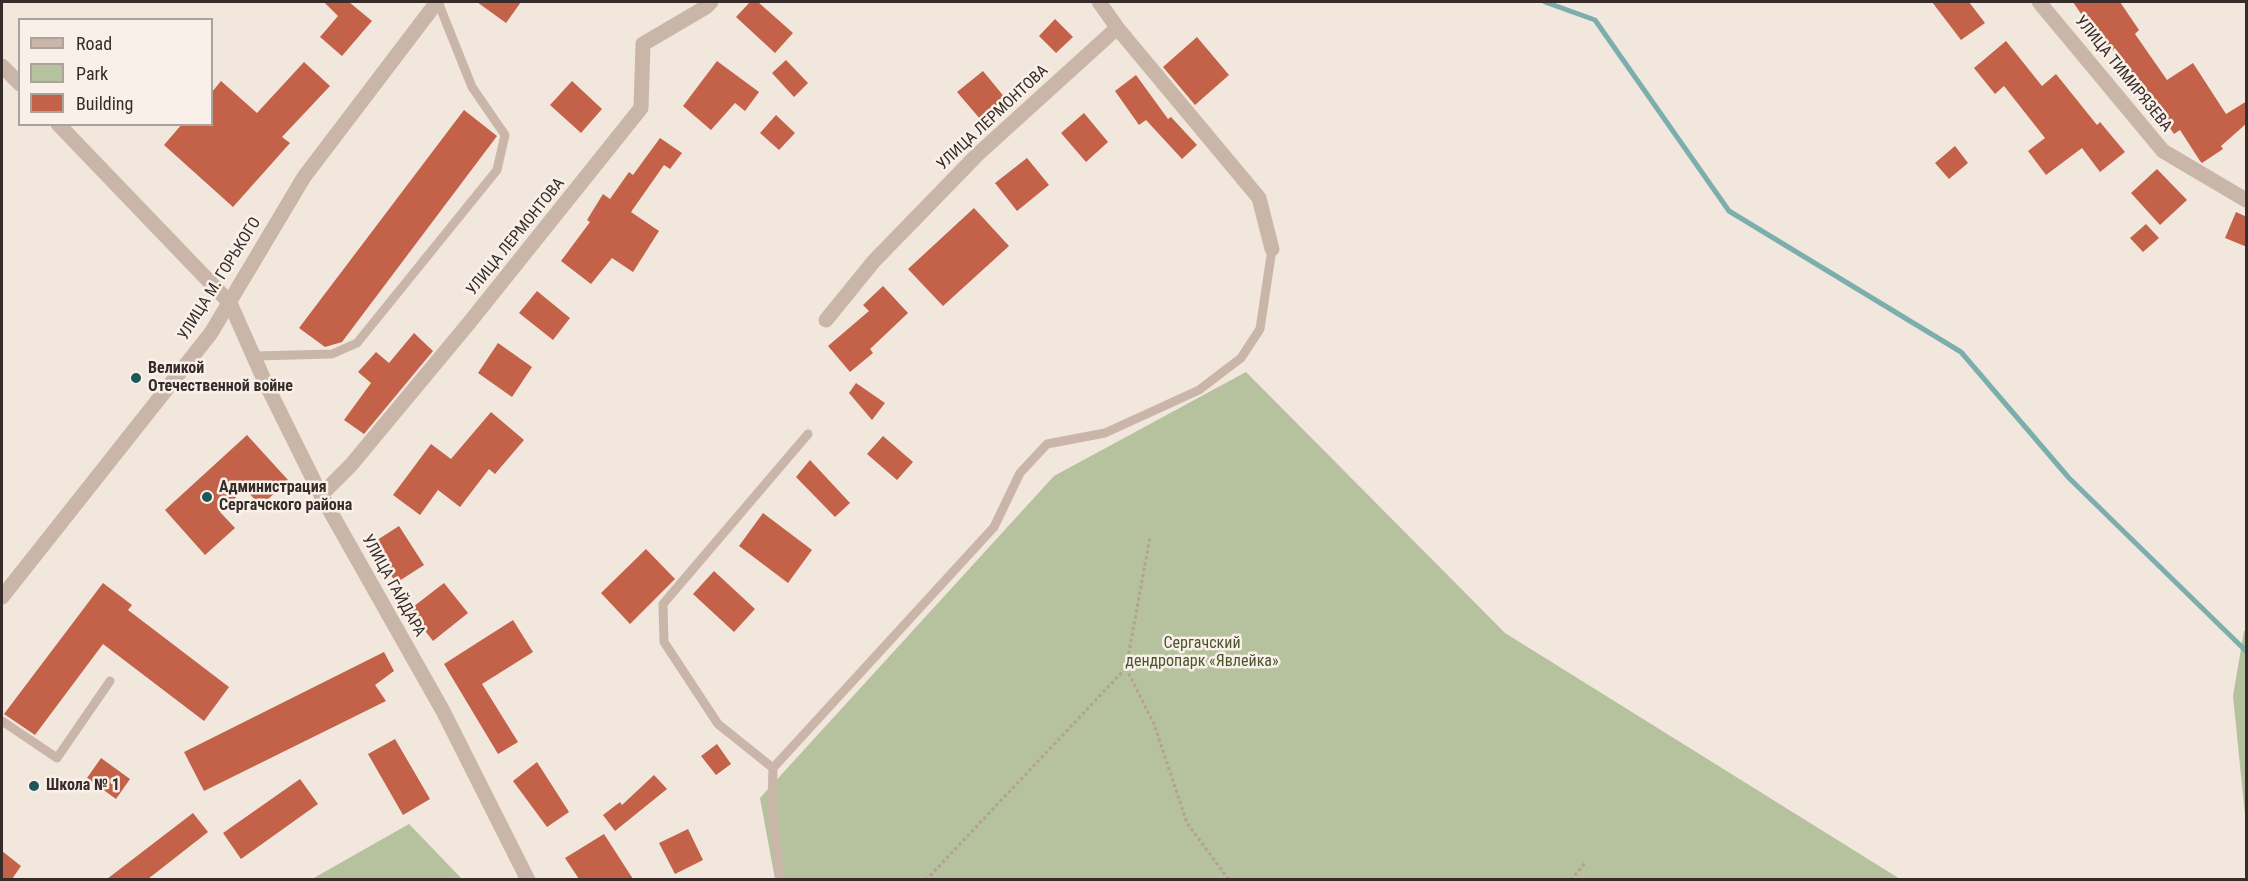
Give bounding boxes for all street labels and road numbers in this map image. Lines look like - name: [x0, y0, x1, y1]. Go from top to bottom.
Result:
- street label: УЛИЦА ТИМИРЯЗЕВА: [2070, 12, 2176, 136]
- street label: УЛИЦА ЛЕРМОНТОВА: [933, 61, 1053, 175]
- street label: УЛИЦА ЛЕРМОНТОВА: [463, 175, 569, 299]
- street label: УЛИЦА М. ГОРЬКОГО: [174, 214, 266, 344]
- street label: УЛИЦА ГАЙДАРА: [357, 532, 429, 640]

